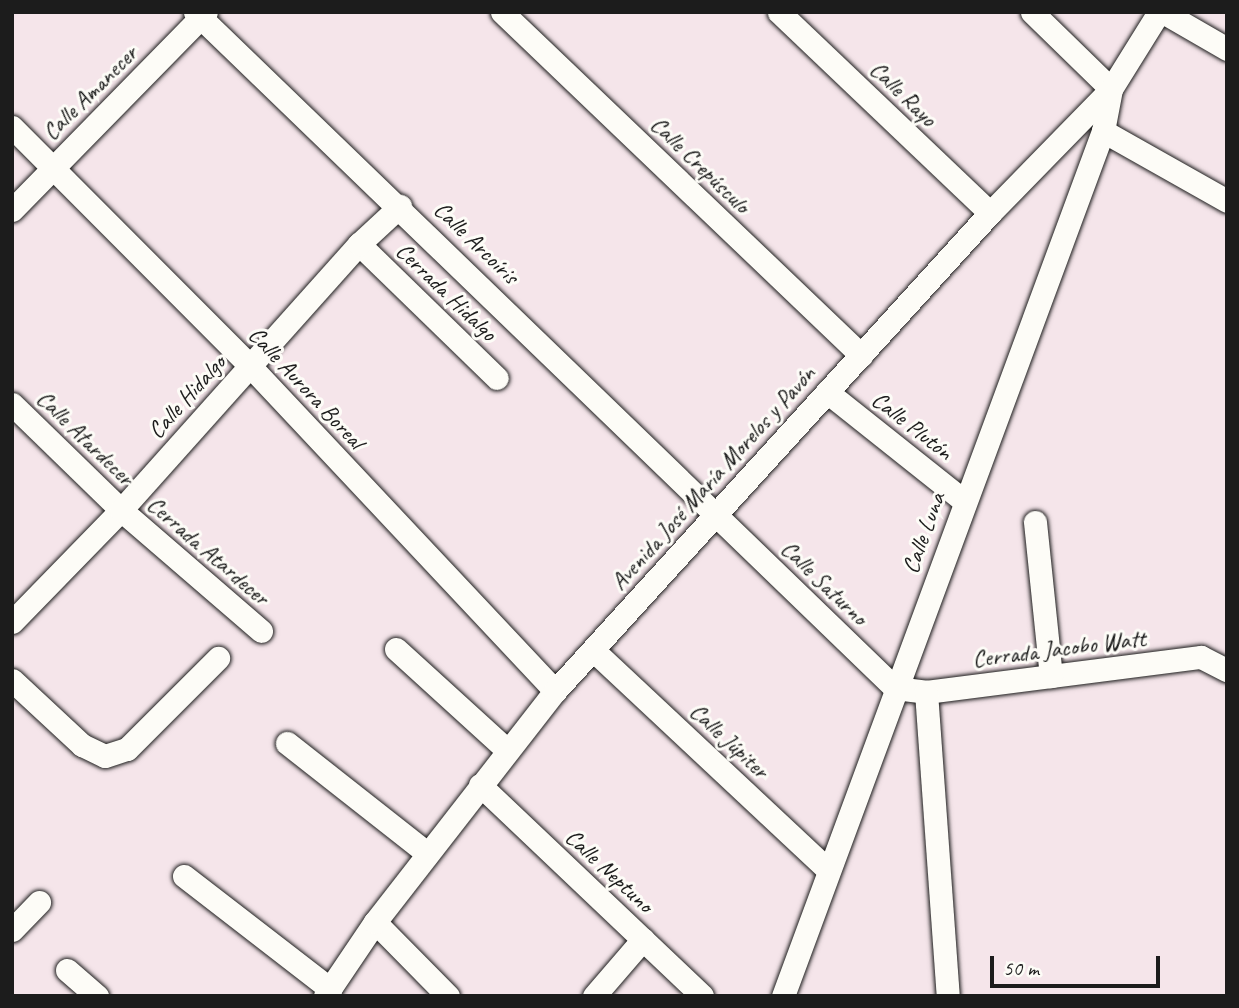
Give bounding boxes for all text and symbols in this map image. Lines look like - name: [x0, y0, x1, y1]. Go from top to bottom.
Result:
- street label: Calle Amanecer: [36, 39, 144, 147]
- street label: Calle Rayo: [863, 55, 943, 133]
- street label: Calle Crepúsculo: [644, 110, 756, 220]
- street label: Calle Arcoíris: [428, 196, 524, 290]
- street label: Cerrada Hidalgo: [389, 237, 503, 347]
- street label: Calle Aurora Boreal: [242, 321, 370, 455]
- street label: Calle Hidalgo: [142, 350, 232, 444]
- street label: Avenida José María Morelos y Pavón: [604, 360, 822, 596]
- street label: Calle Atardecer: [30, 384, 140, 492]
- street label: Calle Plutón: [866, 385, 958, 467]
- street label: Calle Luna: [896, 489, 952, 577]
- street label: Cerrada Atardecer: [141, 490, 275, 612]
- street label: Calle Saturno: [774, 534, 874, 632]
- street label: Cerrada Jacobo Watt: [971, 624, 1147, 674]
- street label: Calle Júpiter: [683, 697, 775, 785]
- street label: Calle Neptuno: [559, 823, 659, 919]
- scale bar: [994, 942, 1164, 986]
- text: 50 m: [1003, 955, 1039, 981]

